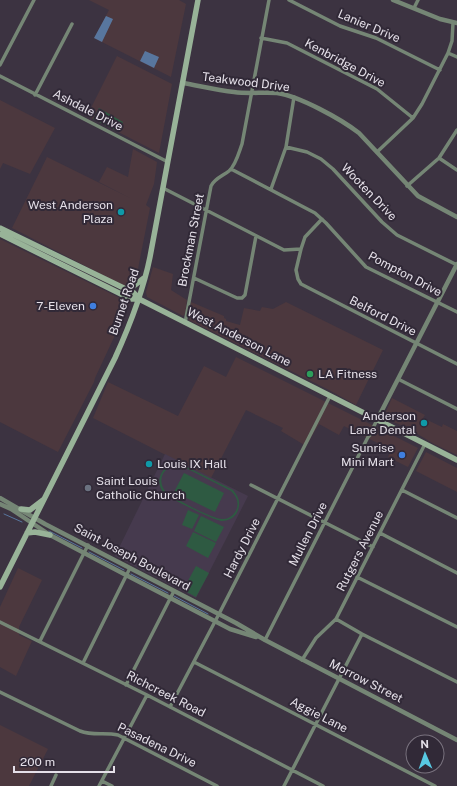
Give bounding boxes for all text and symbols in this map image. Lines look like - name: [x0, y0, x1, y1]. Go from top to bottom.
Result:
- street label: Lanier Drive: [336, 7, 402, 45]
- street label: Kenbridge Drive: [302, 36, 388, 90]
- street label: Teakwood Drive: [201, 70, 291, 94]
- street label: Ashdale Drive: [51, 86, 126, 134]
- street label: Wooten Drive: [338, 160, 400, 224]
- street label: Brockman Street: [175, 192, 207, 288]
- place label: West Anderson Plaza: [28, 198, 113, 226]
- marker: West Anderson Plaza: [116, 207, 126, 217]
- street label: Pompton Drive: [366, 249, 444, 299]
- street label: Burnet Road: [106, 267, 142, 337]
- street label: Belford Drive: [347, 293, 419, 339]
- place label: 7-Eleven: [36, 299, 85, 313]
- marker: 7-Eleven: [88, 301, 98, 311]
- street label: West Anderson Lane: [185, 305, 294, 369]
- place label: LA Fitness: [318, 367, 377, 381]
- marker: LA Fitness: [305, 369, 315, 379]
- place label: Anderson Lane Dental: [349, 409, 416, 437]
- marker: Anderson Lane Dental: [419, 418, 429, 428]
- place label: Sunrise Mini Mart: [341, 441, 394, 469]
- marker: Sunrise Mini Mart: [397, 450, 407, 460]
- place label: Louis IX Hall: [157, 457, 227, 471]
- marker: Louis IX Hall: [144, 459, 154, 469]
- place label: Saint Louis Catholic Church: [96, 474, 185, 502]
- marker: Saint Louis Catholic Church: [83, 483, 93, 493]
- street label: Mullen Drive: [286, 500, 330, 568]
- street label: Rutgers Avenue: [334, 508, 386, 594]
- street label: Hardy Drive: [221, 515, 263, 580]
- street label: Saint Joseph Boulevard: [72, 520, 192, 594]
- street label: Morrow Street: [327, 656, 405, 706]
- street label: Richcreek Road: [124, 668, 208, 720]
- street label: Aggie Lane: [288, 695, 350, 736]
- street label: Pasadena Drive: [115, 720, 199, 770]
- north arrow: [405, 734, 445, 774]
- text: N: [420, 738, 429, 750]
- scale bar: [14, 748, 114, 774]
- text: 200 m: [20, 755, 55, 769]

